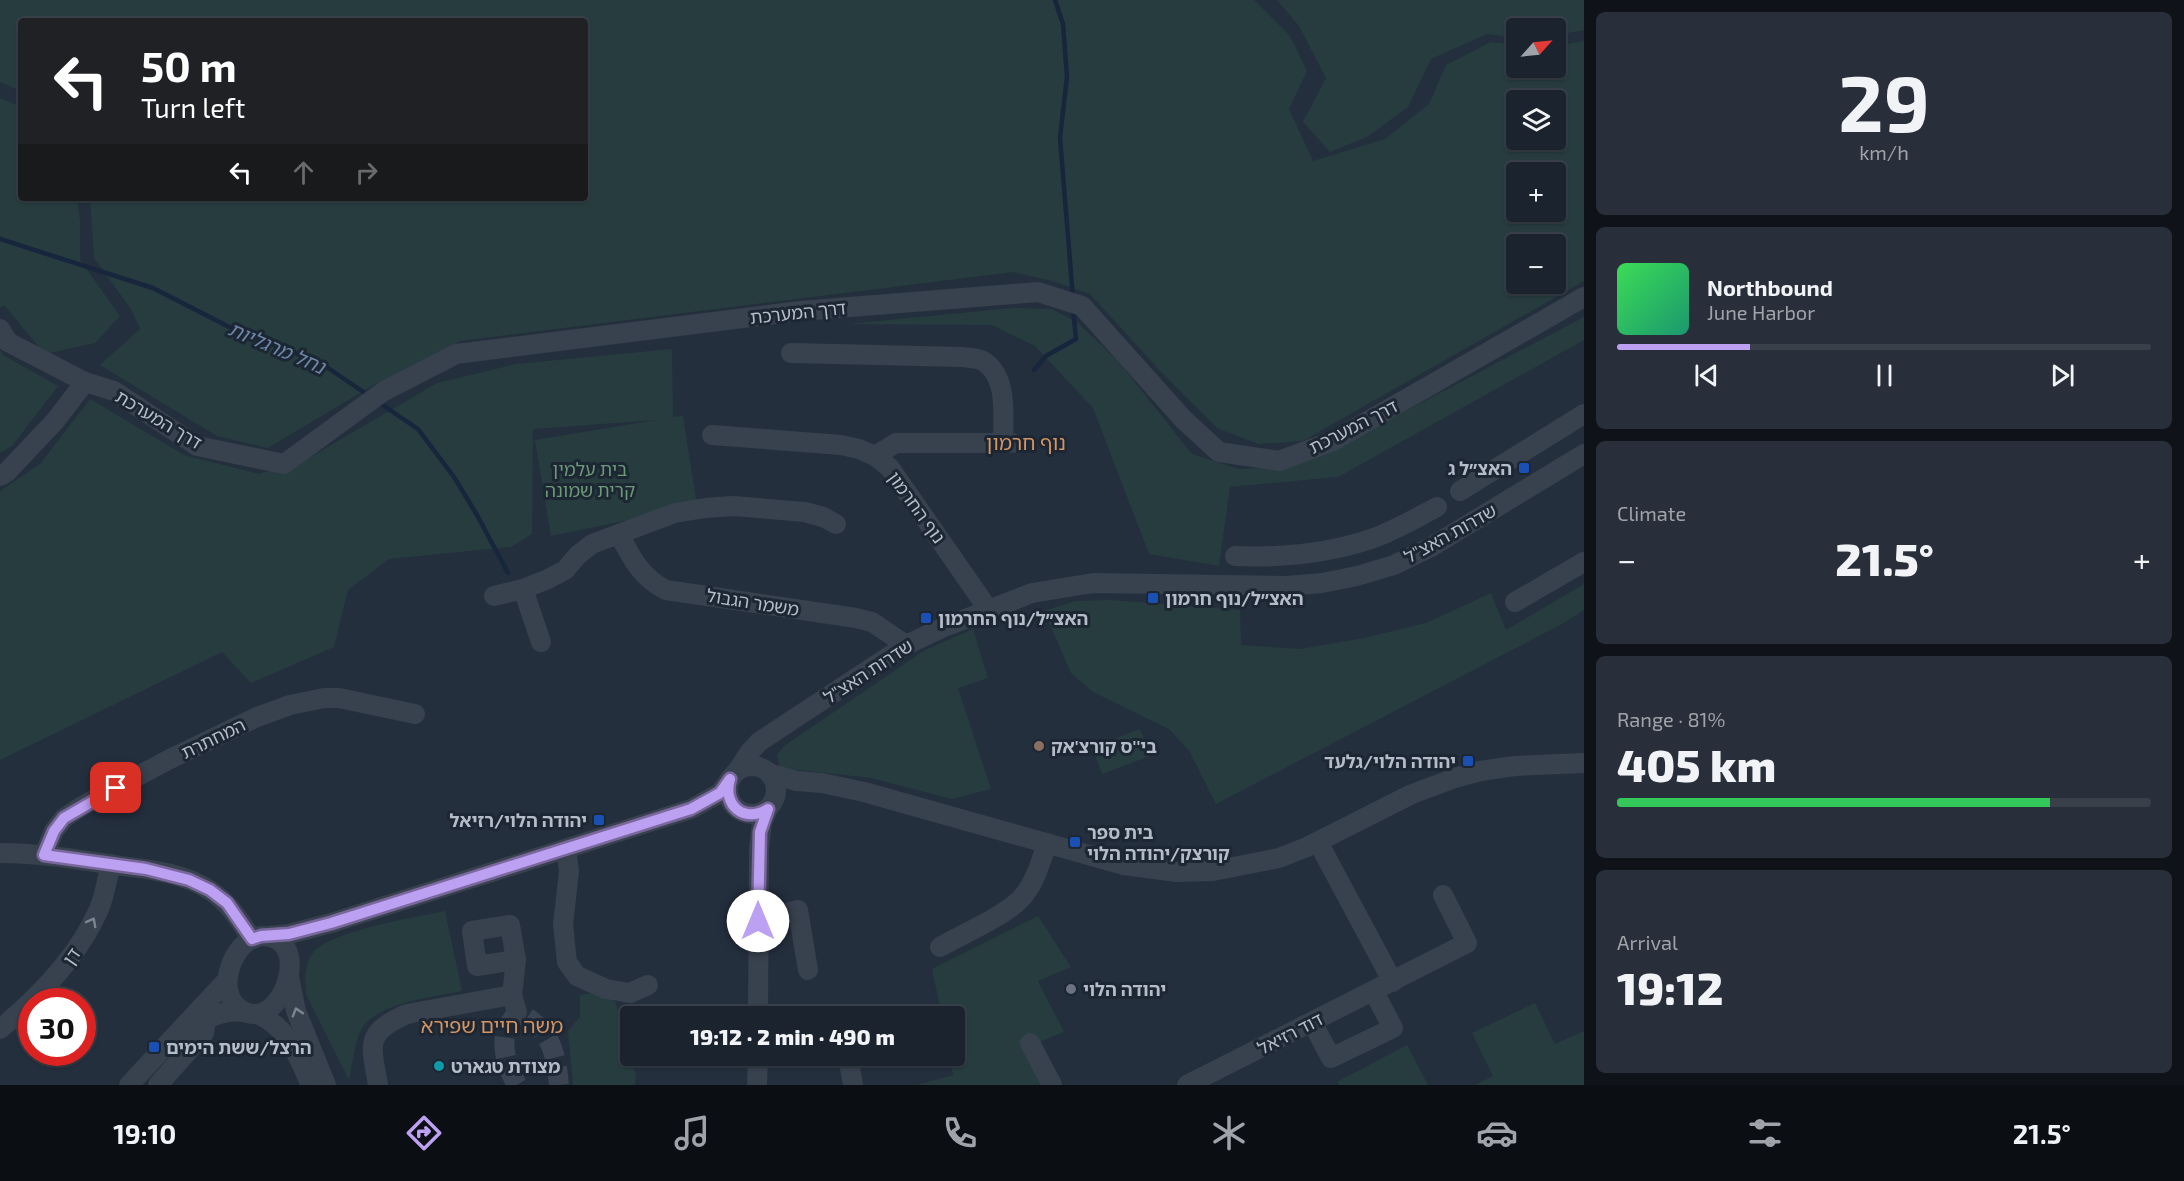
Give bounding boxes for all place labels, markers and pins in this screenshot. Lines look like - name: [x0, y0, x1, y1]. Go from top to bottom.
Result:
- place label: האצ״ל ג: [1448, 457, 1512, 479]
- marker: האצ״ל ג: [1517, 461, 1531, 475]
- place label: האצ״ל/נוף חרמון: [1165, 587, 1304, 609]
- marker: האצ״ל/נוף חרמון: [1146, 591, 1160, 605]
- place label: האצ״ל/נוף החרמון: [938, 607, 1088, 629]
- marker: האצ״ל/נוף החרמון: [919, 611, 933, 625]
- place label: בי''ס קורצ'אק: [1051, 735, 1157, 757]
- marker: בי''ס קורצ'אק: [1032, 739, 1046, 753]
- place label: יהודה הלוי/גלעד: [1324, 750, 1456, 772]
- marker: יהודה הלוי/גלעד: [1461, 754, 1475, 768]
- pin: [90, 762, 141, 813]
- place label: יהודה הלוי/רזיאל: [449, 809, 587, 831]
- marker: יהודה הלוי/רזיאל: [592, 813, 606, 827]
- place label: בית ספר קורצק/יהודה הלוי: [1087, 821, 1230, 864]
- marker: בית ספר קורצק/יהודה הלוי: [1068, 835, 1082, 849]
- place label: יהודה הלוי: [1083, 978, 1166, 1000]
- marker: יהודה הלוי: [1064, 982, 1078, 996]
- place label: הרצל/ששת הימים: [166, 1036, 312, 1058]
- marker: הרצל/ששת הימים: [147, 1040, 161, 1054]
- place label: מצודת טגארט: [451, 1055, 561, 1077]
- marker: מצודת טגארט: [432, 1059, 446, 1073]

